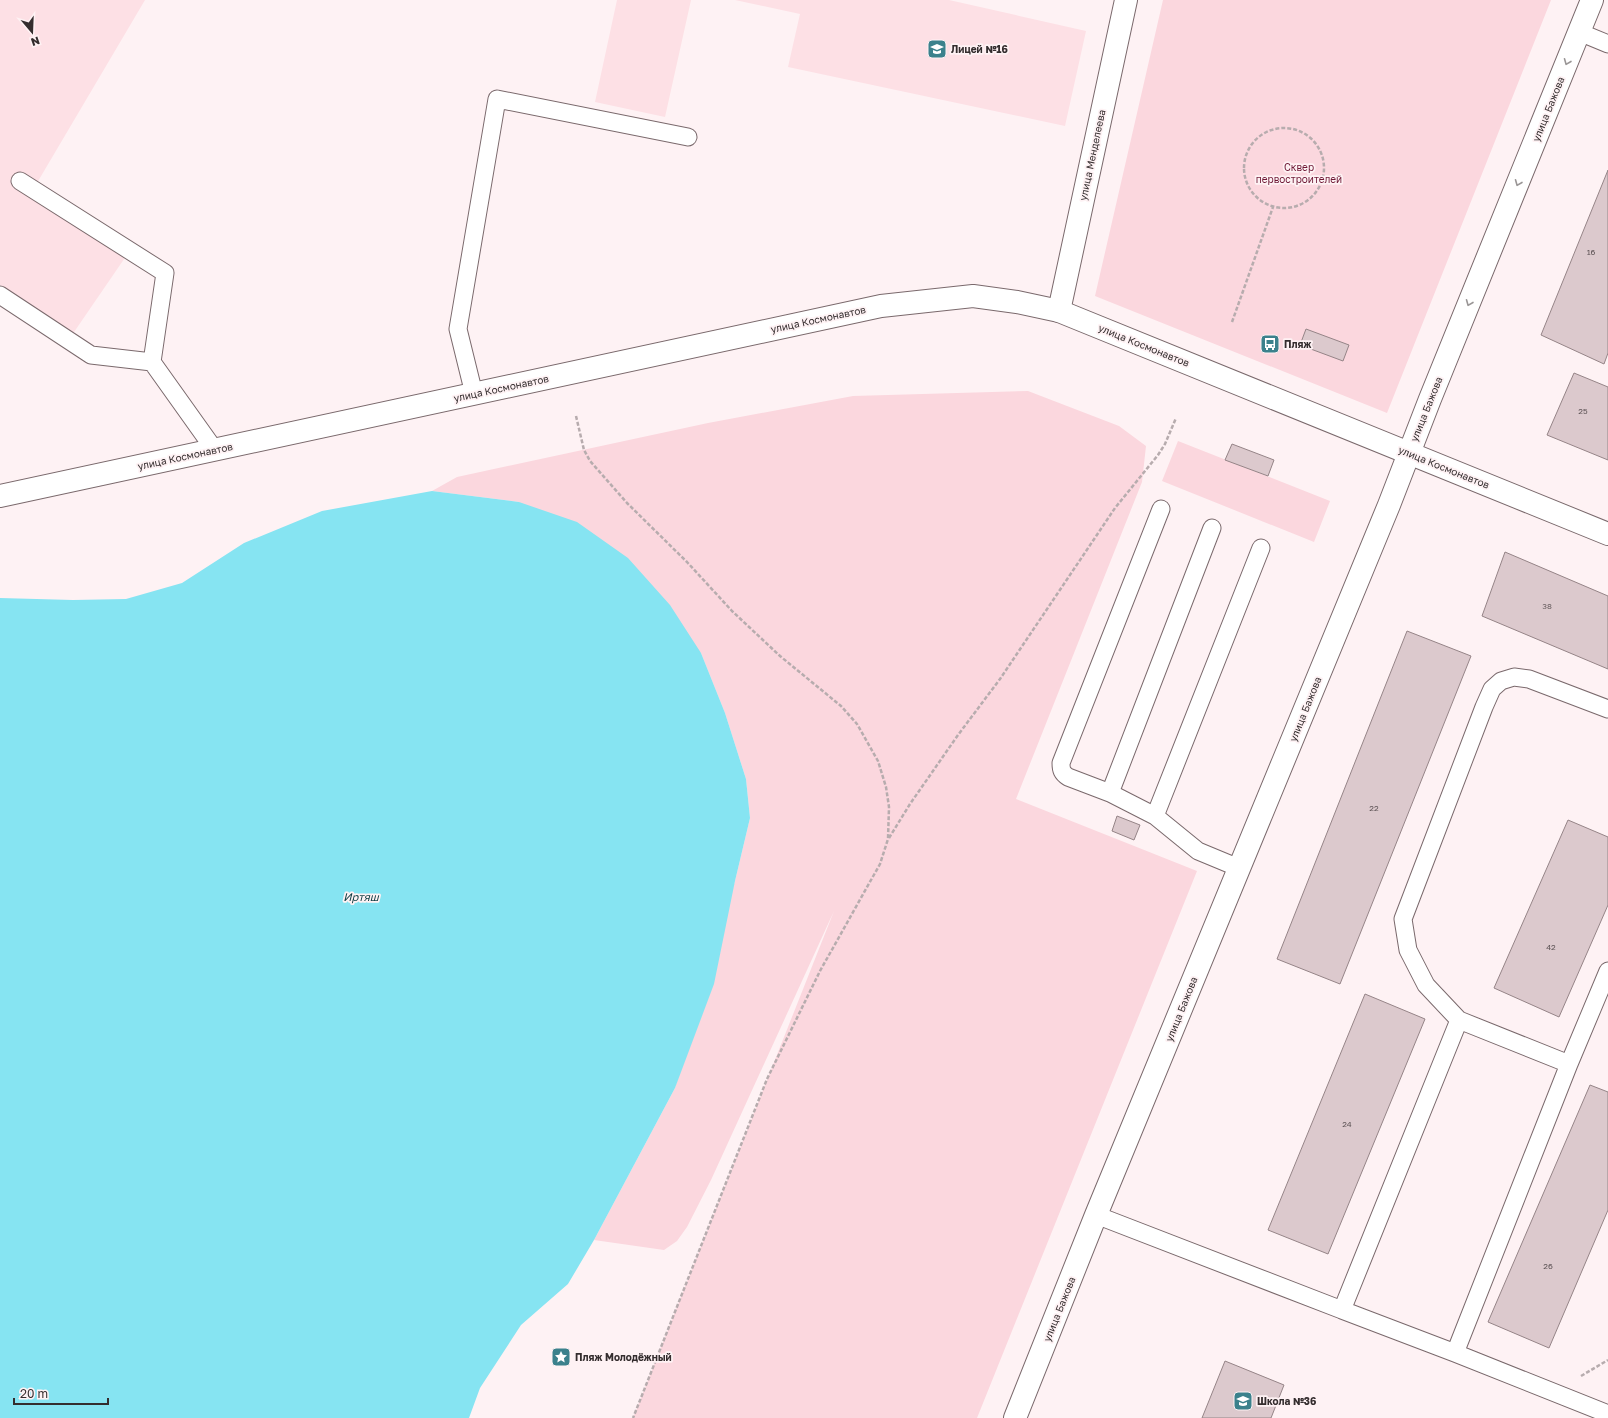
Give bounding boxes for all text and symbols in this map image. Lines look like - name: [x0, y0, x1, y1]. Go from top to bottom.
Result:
- north arrow: [12, 12, 52, 52]
- text: N: [29, 34, 41, 49]
- school or university icon: Лицей №16: [926, 38, 948, 60]
- place label: Лицей №16: [951, 43, 1008, 55]
- one-way arrow: [1564, 59, 1572, 66]
- street label: улица Бажова: [1529, 75, 1567, 143]
- street label: улица Менделеева: [1076, 108, 1108, 202]
- park label: Сквер первостроителей: [1256, 161, 1342, 185]
- one-way arrow: [1515, 179, 1523, 186]
- house number: 16: [1587, 247, 1596, 257]
- one-way arrow: [1466, 299, 1474, 306]
- street label: улица Космонавтов: [769, 303, 867, 335]
- street label: улица Космонавтов: [1097, 321, 1192, 369]
- bus stop icon: Пляж: [1259, 333, 1281, 355]
- place label: Пляж: [1284, 338, 1312, 350]
- street label: улица Космонавтов: [452, 372, 550, 404]
- street label: улица Бажова: [1407, 375, 1445, 443]
- house number: 25: [1578, 406, 1588, 416]
- street label: улица Космонавтов: [136, 440, 234, 472]
- street label: улица Космонавтов: [1397, 443, 1492, 491]
- house number: 38: [1542, 601, 1552, 611]
- street label: улица Бажова: [1286, 675, 1324, 743]
- house number: 22: [1369, 803, 1379, 813]
- water label: Иртяш: [343, 890, 380, 904]
- house number: 42: [1546, 942, 1556, 952]
- street label: улица Бажова: [1162, 975, 1200, 1043]
- house number: 24: [1342, 1119, 1352, 1129]
- house number: 26: [1543, 1261, 1553, 1271]
- street label: улица Бажова: [1040, 1275, 1078, 1343]
- place icon: Пляж Молодёжный: [550, 1346, 572, 1368]
- place label: Пляж Молодёжный: [575, 1351, 672, 1363]
- scale bar: [14, 1380, 108, 1406]
- text: 20 m: [20, 1386, 48, 1401]
- school or university icon: Школа №36: [1232, 1390, 1254, 1412]
- place label: Школа №36: [1257, 1395, 1316, 1407]

